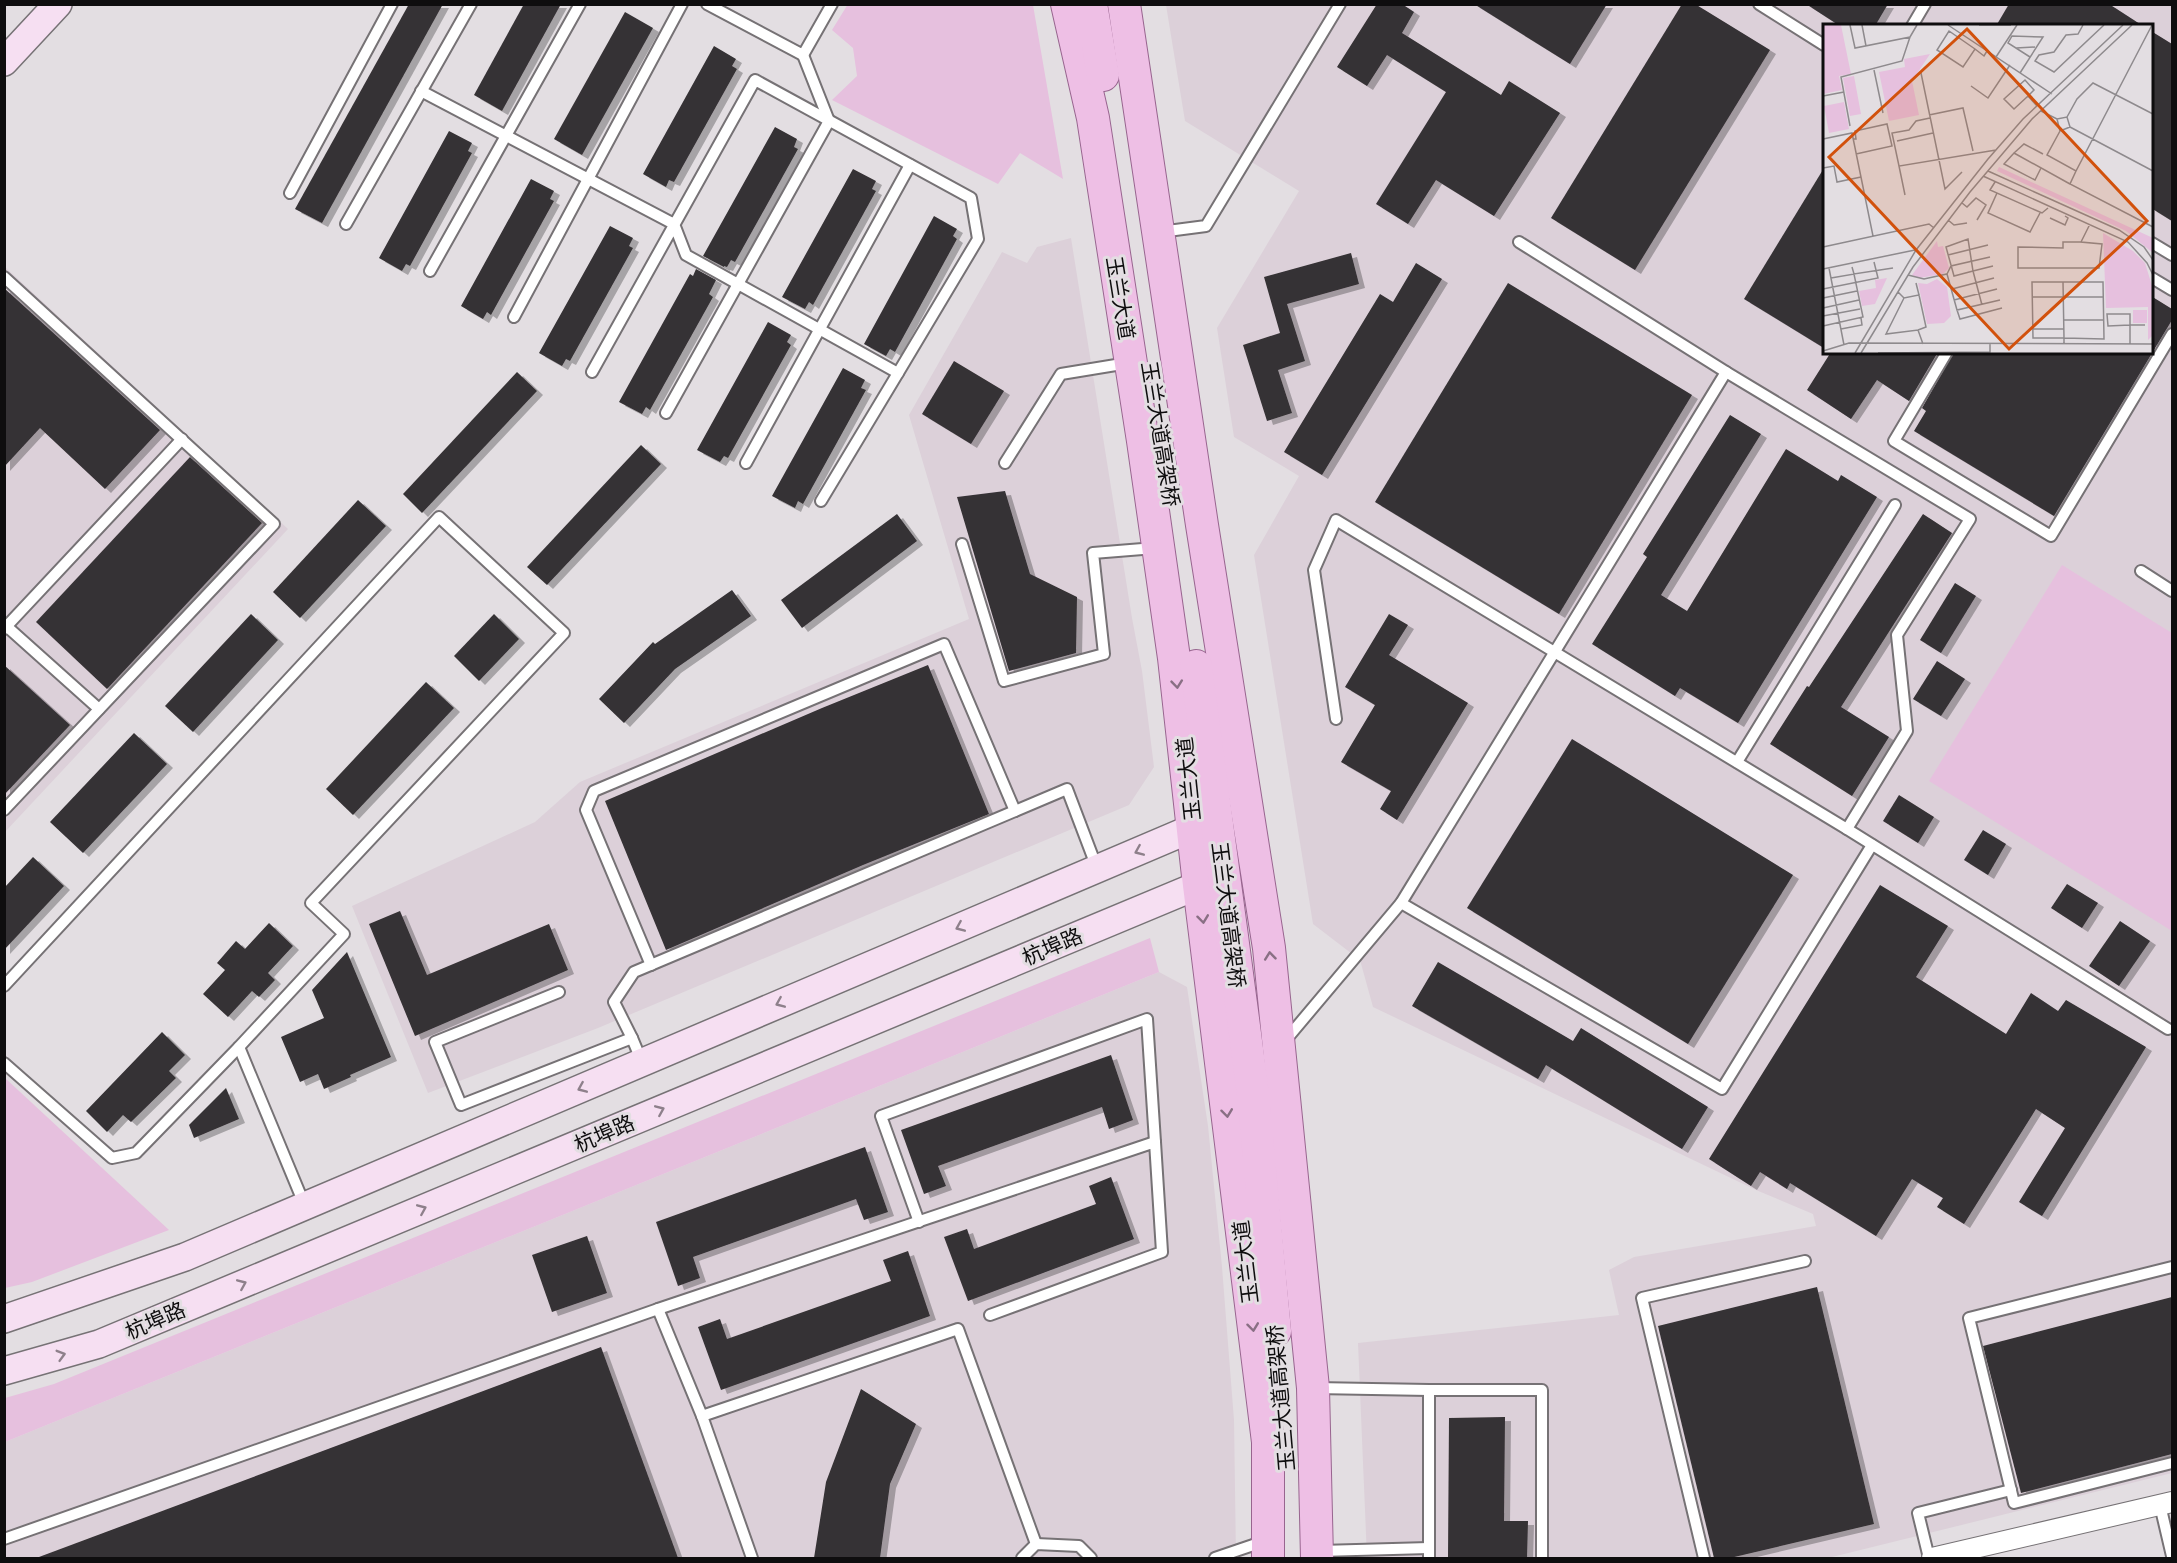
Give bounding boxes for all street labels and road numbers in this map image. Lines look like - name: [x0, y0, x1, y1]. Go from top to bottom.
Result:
- street label: 玉兰大道: [1101, 254, 1141, 342]
- street label: 玉兰大道高架桥: [1136, 359, 1186, 509]
- street label: 玉兰大道: [1170, 736, 1206, 822]
- street label: 玉兰大道高架桥: [1206, 840, 1252, 990]
- street label: 杭埠路: [1018, 921, 1086, 971]
- street label: 杭埠路: [570, 1108, 638, 1158]
- street label: 玉兰大道: [1226, 1219, 1264, 1305]
- street label: 杭埠路: [121, 1295, 189, 1345]
- street label: 玉兰大道高架桥: [1260, 1324, 1300, 1472]

